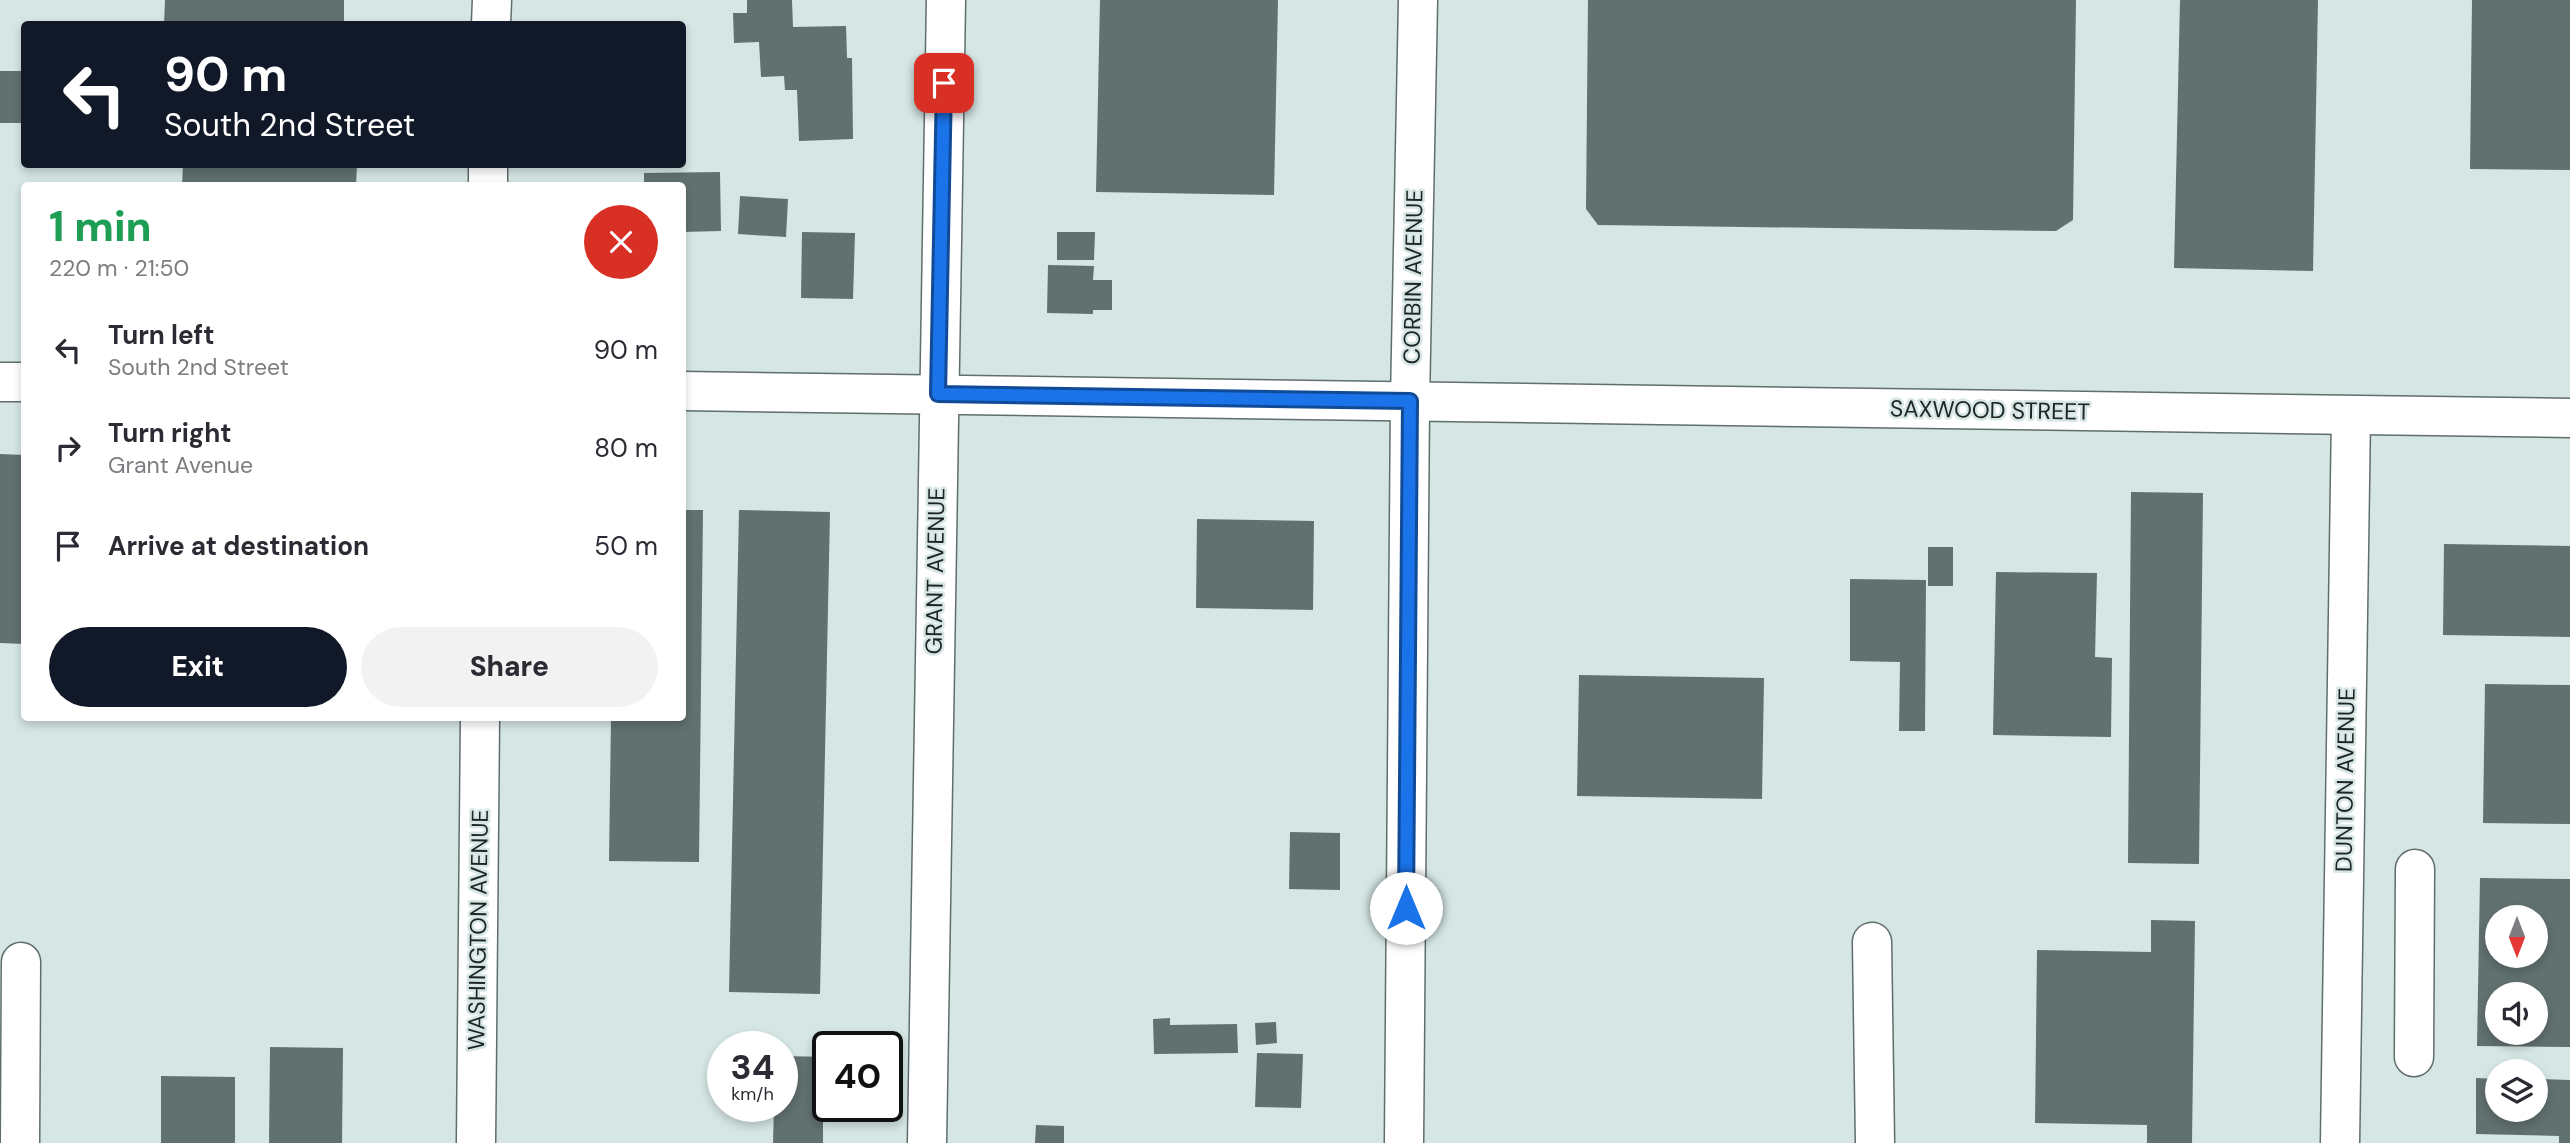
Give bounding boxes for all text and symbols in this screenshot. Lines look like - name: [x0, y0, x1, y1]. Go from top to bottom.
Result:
- text: 90 m: [164, 42, 287, 106]
- icon: left: [49, 49, 140, 140]
- pin: [914, 53, 974, 113]
- icon: arrive: [925, 64, 963, 102]
- text: South 2nd Street: [164, 104, 415, 146]
- street label: CORBIN AVENUE: [1396, 189, 1430, 365]
- text: 1 min: [49, 199, 152, 254]
- button: close: [584, 205, 658, 279]
- text: 220 m · 21:50: [49, 253, 189, 283]
- text: Turn left: [108, 318, 215, 352]
- icon: left: [49, 331, 87, 369]
- text: 90 m: [594, 333, 658, 367]
- text: South 2nd Street: [108, 352, 289, 382]
- street label: SAXWOOD STREET: [1890, 393, 2090, 427]
- text: Turn right: [108, 416, 232, 450]
- icon: right: [49, 429, 87, 467]
- text: 80 m: [594, 431, 658, 465]
- text: Grant Avenue: [108, 450, 253, 480]
- street label: GRANT AVENUE: [919, 487, 951, 655]
- icon: arrive: [49, 527, 87, 565]
- text: Arrive at destination: [108, 529, 369, 563]
- text: 50 m: [594, 529, 658, 563]
- button: Exit: [49, 627, 347, 707]
- button: Share: [361, 627, 658, 707]
- street label: DUNTON AVENUE: [2328, 688, 2362, 872]
- street label: WASHINGTON AVENUE: [461, 809, 495, 1051]
- position arrow: [1369, 871, 1443, 945]
- north arrow: [2485, 905, 2548, 968]
- map controls: [2485, 905, 2548, 1122]
- button: sound: [2485, 982, 2548, 1045]
- speed limit sign: 40: [812, 1031, 903, 1122]
- text: 34: [731, 1044, 774, 1090]
- button: layers: [2485, 1059, 2548, 1122]
- text: km/h: [731, 1082, 774, 1106]

